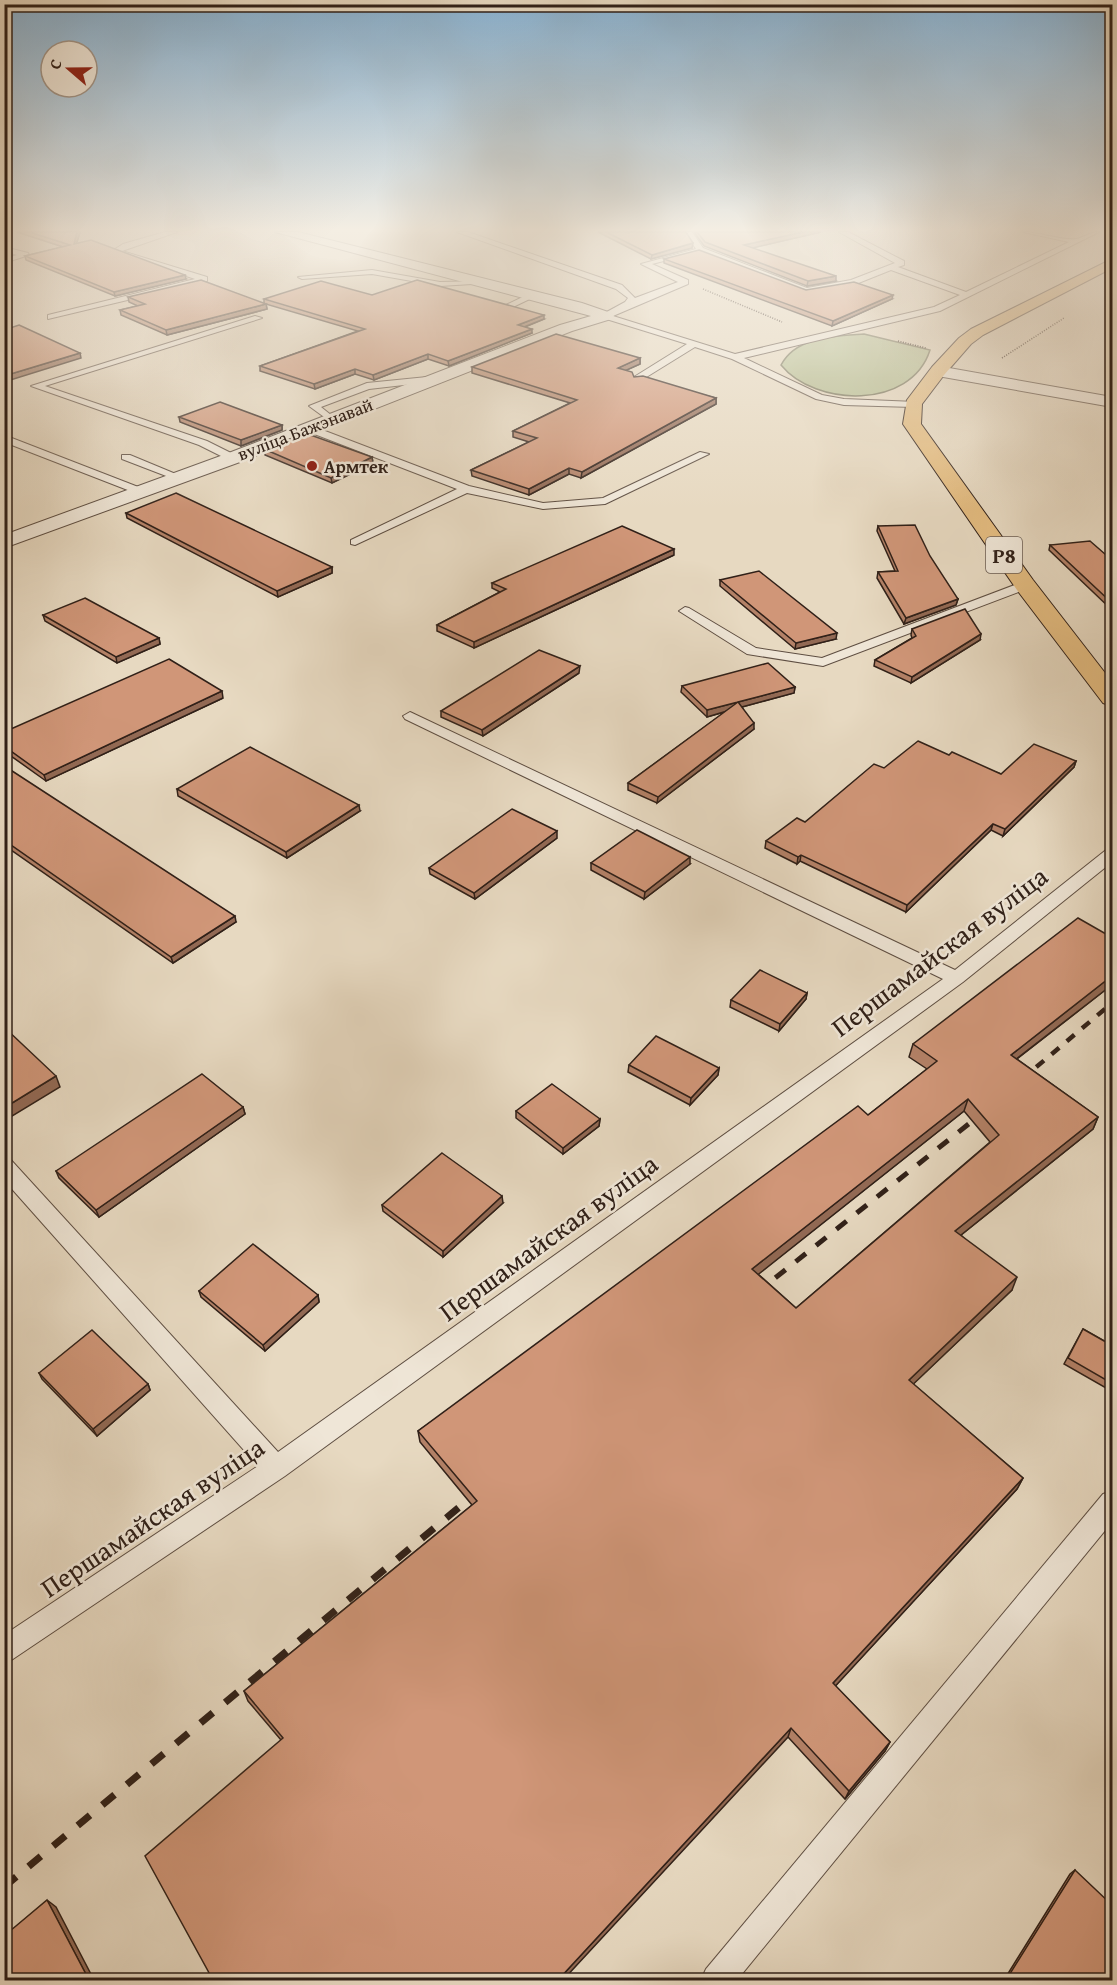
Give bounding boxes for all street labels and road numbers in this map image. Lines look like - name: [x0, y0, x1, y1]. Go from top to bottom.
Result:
- street label: вуліца Бажэнавай: [233, 391, 377, 467]
- road number: Р8: [986, 537, 1022, 573]
- street label: Першамайская вуліца: [822, 856, 1056, 1046]
- street label: Першамайская вуліца: [430, 1144, 666, 1330]
- street label: Першамайская вуліца: [32, 1427, 272, 1607]

